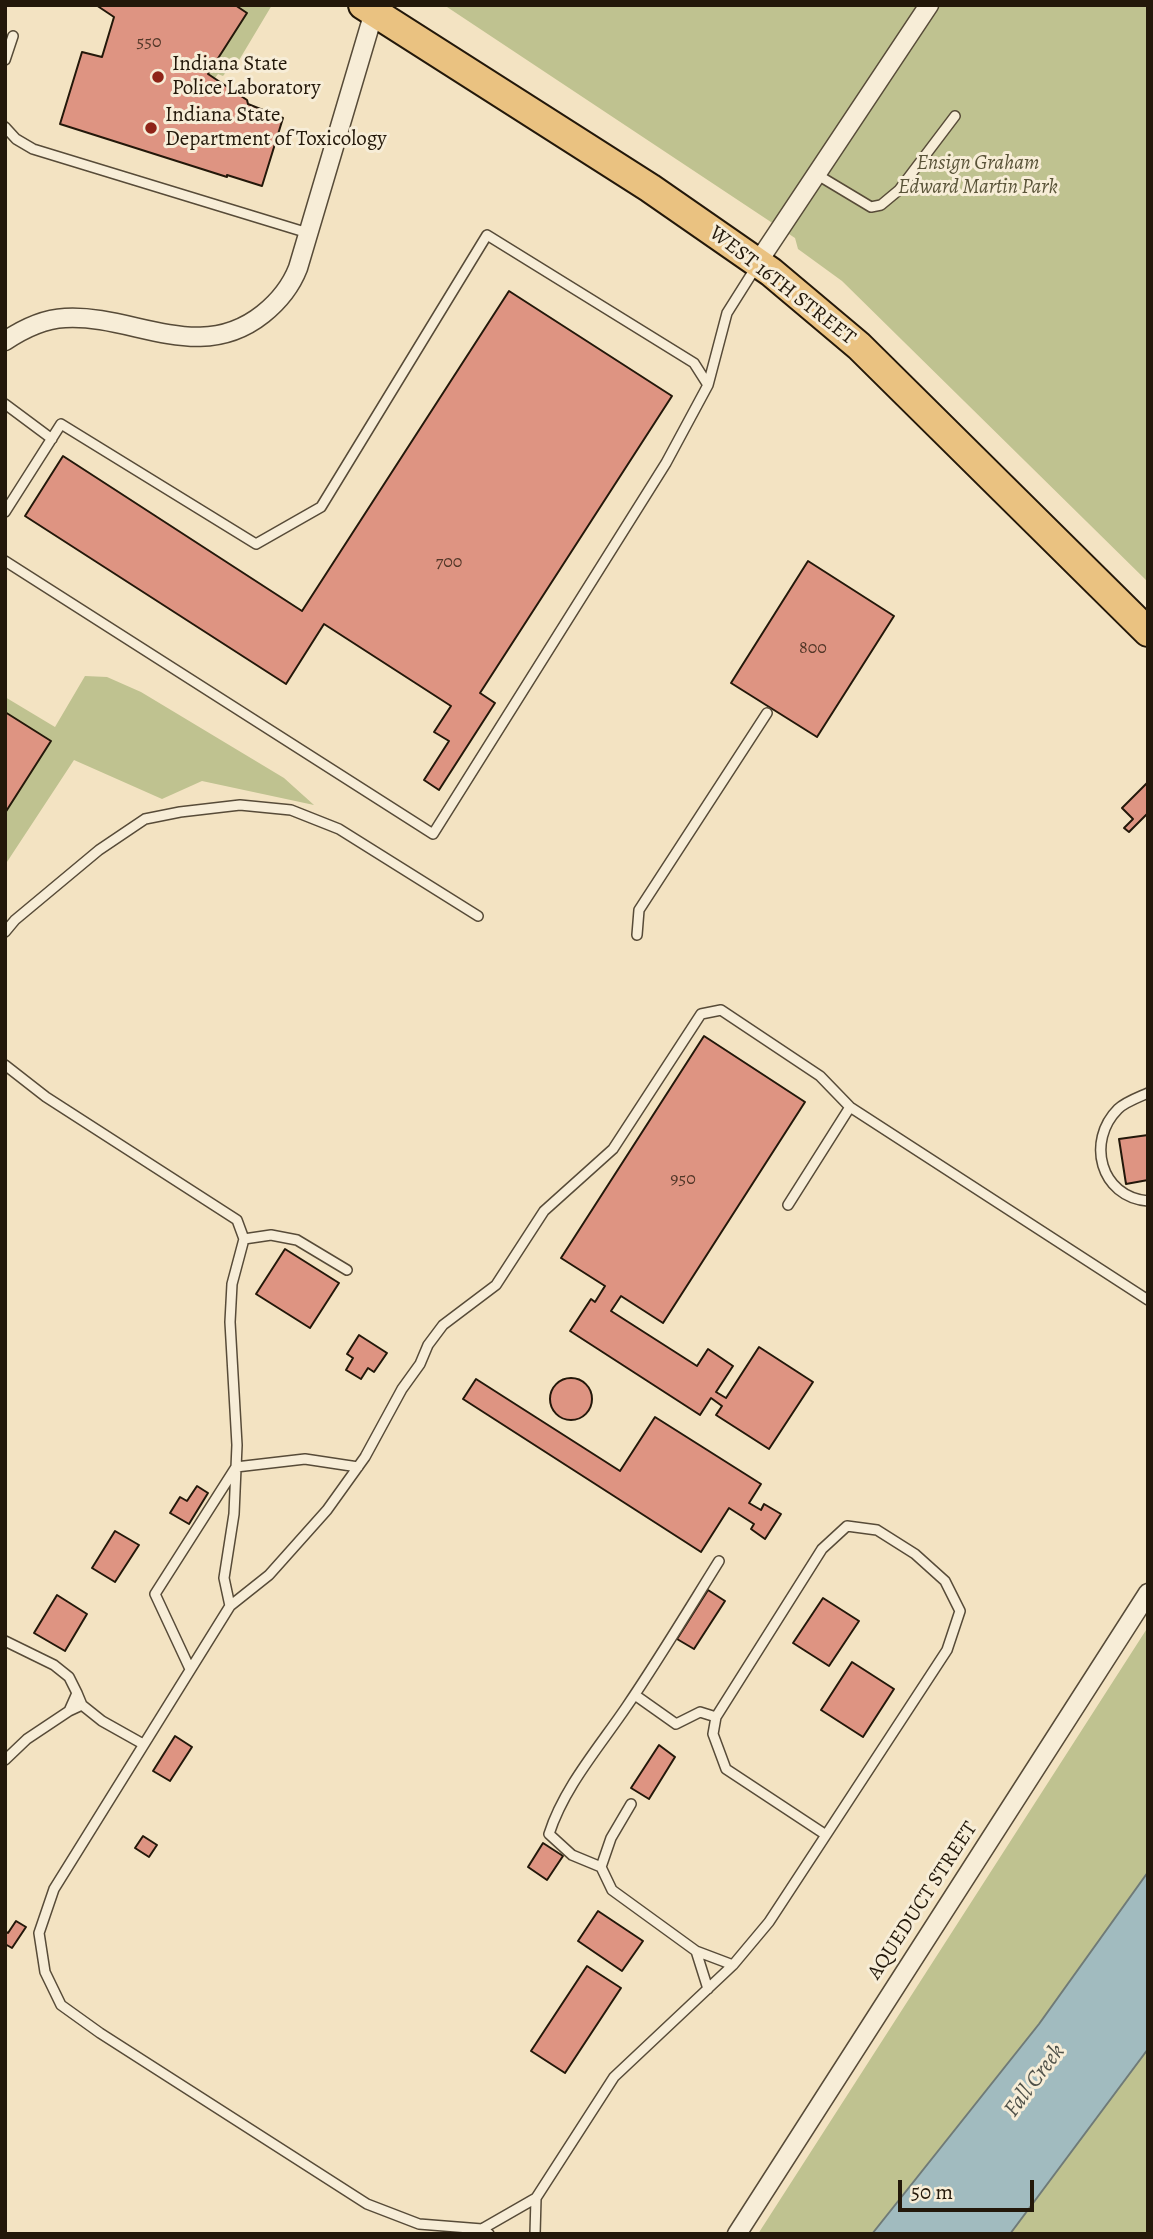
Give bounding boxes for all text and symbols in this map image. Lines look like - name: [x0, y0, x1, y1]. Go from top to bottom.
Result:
- house number: 550: [136, 32, 162, 54]
- place label: Indiana State Police Laboratory: [172, 52, 321, 102]
- marker: Indiana State Police Laboratory: [150, 69, 166, 85]
- place label: Indiana State Department of Toxicology: [165, 103, 387, 153]
- marker: Indiana State Department of Toxicology: [143, 120, 159, 136]
- park label: Ensign Graham Edward Martin Park: [898, 151, 1058, 201]
- street label: WEST 16TH STREET: [704, 221, 860, 351]
- house number: 700: [436, 552, 462, 574]
- house number: 800: [799, 638, 827, 660]
- house number: 950: [670, 1169, 696, 1191]
- street label: AQUEDUCT STREET: [863, 1817, 983, 1985]
- water label: Fall Creek: [999, 2039, 1071, 2123]
- scale bar: [901, 2166, 1038, 2210]
- text: 50 m: [911, 2178, 953, 2206]

